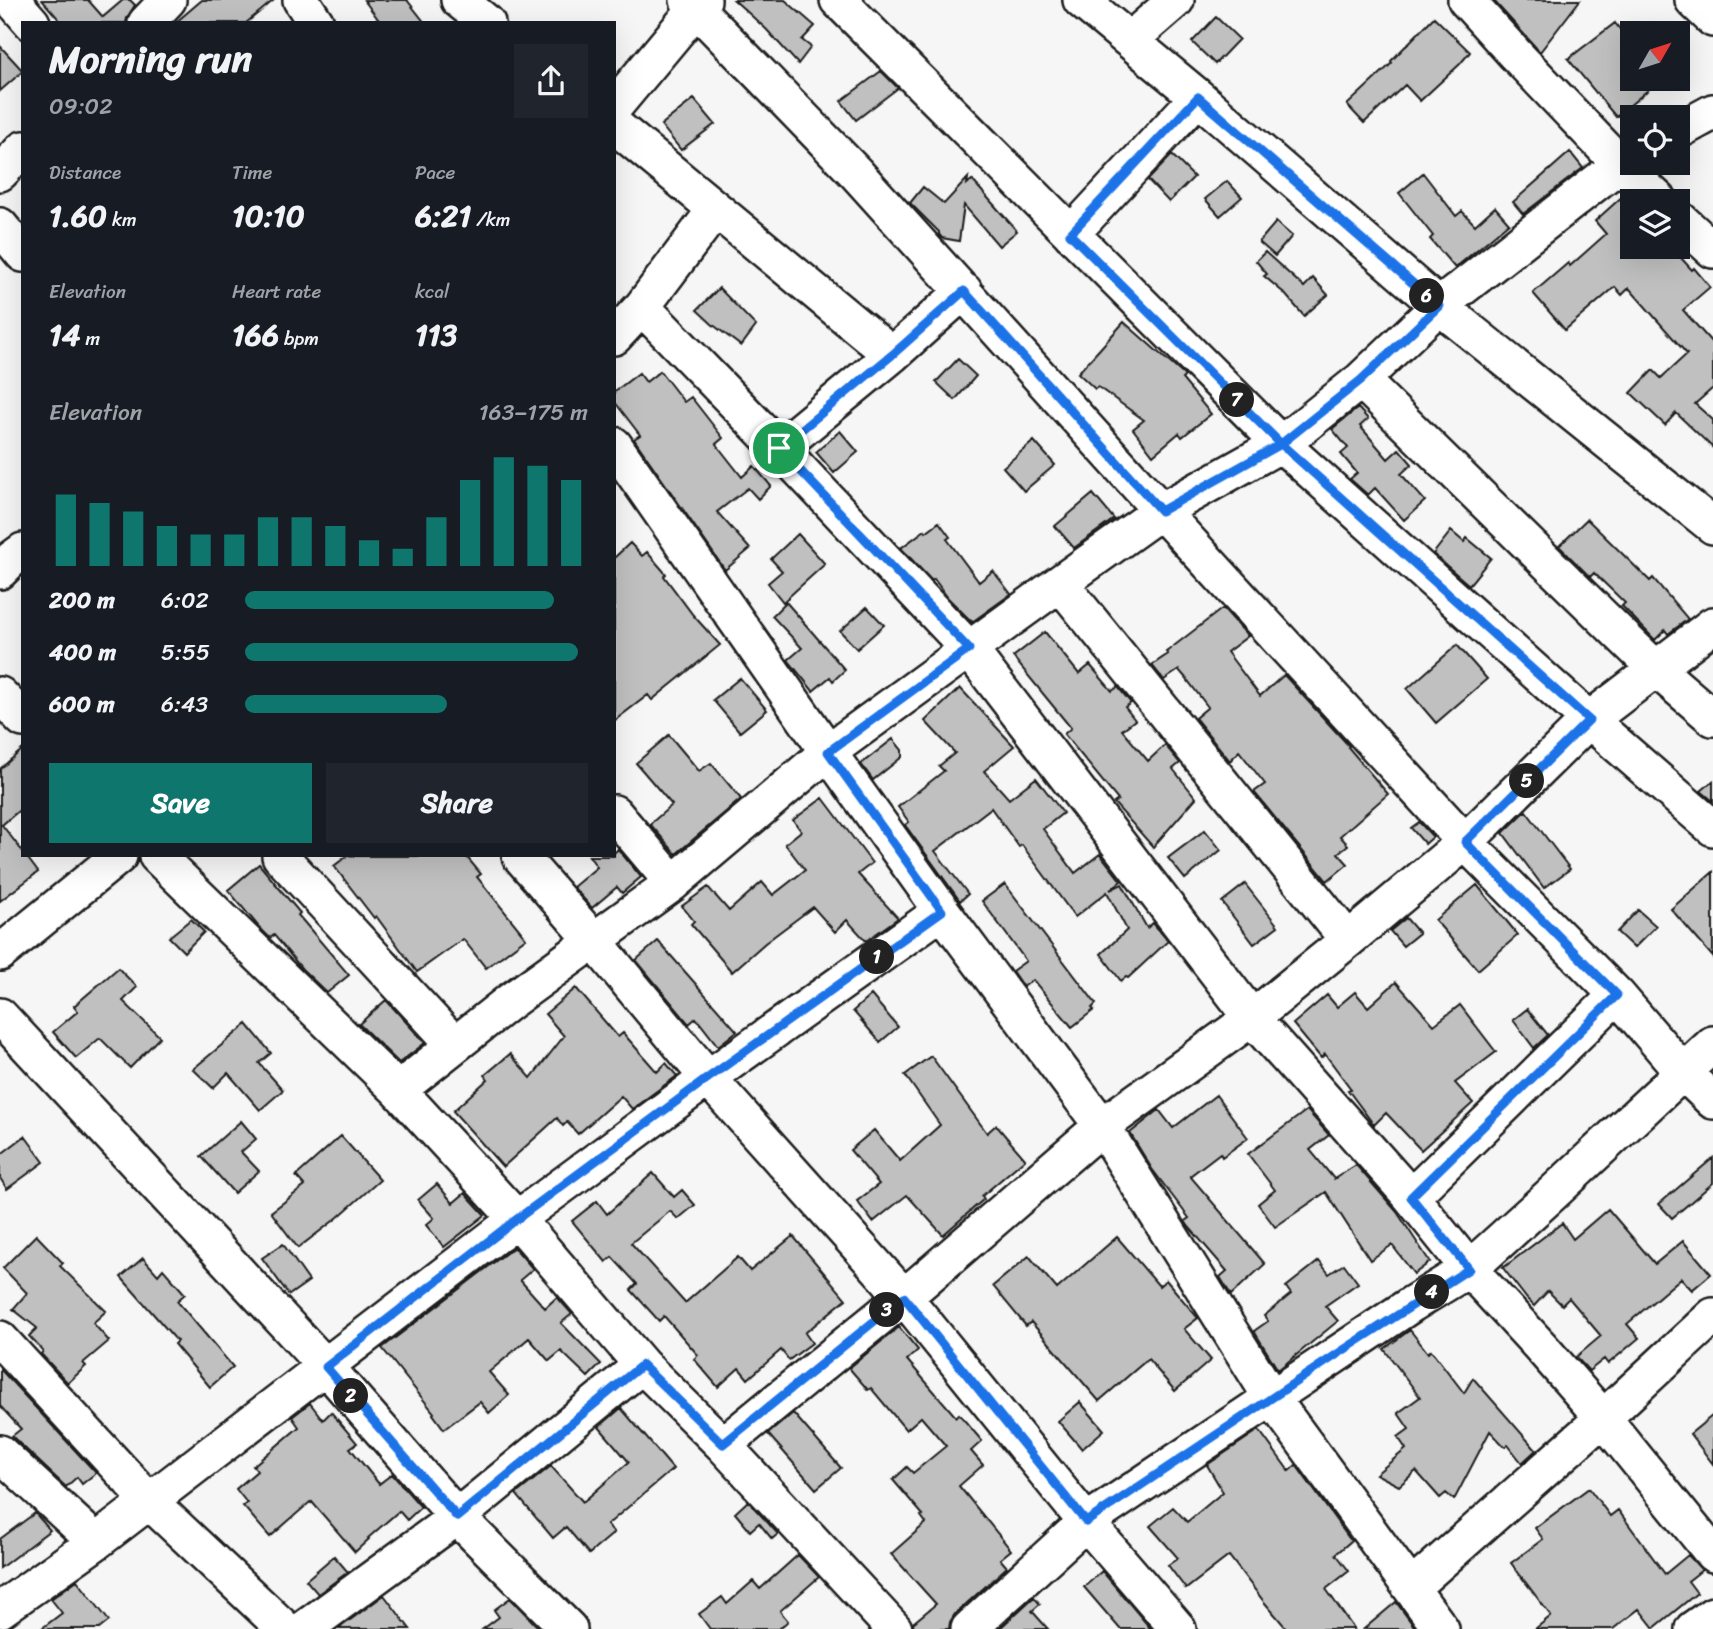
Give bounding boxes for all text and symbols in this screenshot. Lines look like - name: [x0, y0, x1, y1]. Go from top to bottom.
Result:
- north arrow: [1620, 21, 1690, 91]
- map controls: [1620, 21, 1690, 259]
- text: Morning run: [49, 26, 252, 93]
- button: share: [514, 44, 588, 118]
- text: 09:02: [49, 86, 112, 127]
- button: locate: [1620, 105, 1690, 175]
- text: Distance: [49, 156, 121, 189]
- text: Time: [232, 156, 272, 189]
- text: Pace: [415, 156, 455, 189]
- text: 1.60: [49, 189, 107, 243]
- text: 10:10: [232, 189, 305, 243]
- text: 6:21: [415, 189, 471, 243]
- button: layers: [1620, 189, 1690, 259]
- text: km: [107, 203, 137, 236]
- text: /km: [471, 203, 510, 236]
- text: Elevation: [49, 275, 126, 308]
- text: Heart rate: [232, 275, 321, 308]
- text: kcal: [415, 275, 450, 308]
- pin: 6: [1410, 278, 1444, 314]
- text: 6: [1421, 279, 1432, 312]
- text: 14: [49, 308, 81, 362]
- text: 166: [232, 308, 279, 362]
- text: 113: [415, 308, 457, 362]
- text: m: [81, 322, 100, 355]
- text: bpm: [279, 322, 319, 355]
- pin: 7: [1220, 382, 1254, 418]
- text: 7: [1231, 383, 1242, 416]
- text: Elevation: [49, 392, 142, 433]
- text: 163–175 m: [479, 392, 588, 433]
- pin: [749, 418, 809, 478]
- icon: arrive: [760, 429, 798, 467]
- text: 200 m: [49, 580, 115, 621]
- text: 6:02: [161, 580, 209, 621]
- text: 400 m: [49, 632, 116, 673]
- text: 5:55: [161, 632, 210, 673]
- text: 600 m: [49, 684, 115, 725]
- text: 6:43: [161, 684, 208, 725]
- button: Save: [49, 763, 312, 843]
- button: Share: [326, 763, 588, 843]
- pin: 5: [1510, 764, 1544, 798]
- text: 5: [1521, 764, 1532, 797]
- pin: 1: [860, 940, 894, 974]
- text: 1: [872, 940, 881, 973]
- pin: 4: [1414, 1274, 1450, 1310]
- text: 4: [1426, 1275, 1437, 1308]
- pin: 3: [870, 1292, 904, 1328]
- text: 3: [881, 1293, 892, 1326]
- pin: 2: [334, 1378, 368, 1414]
- text: 2: [345, 1379, 356, 1412]

